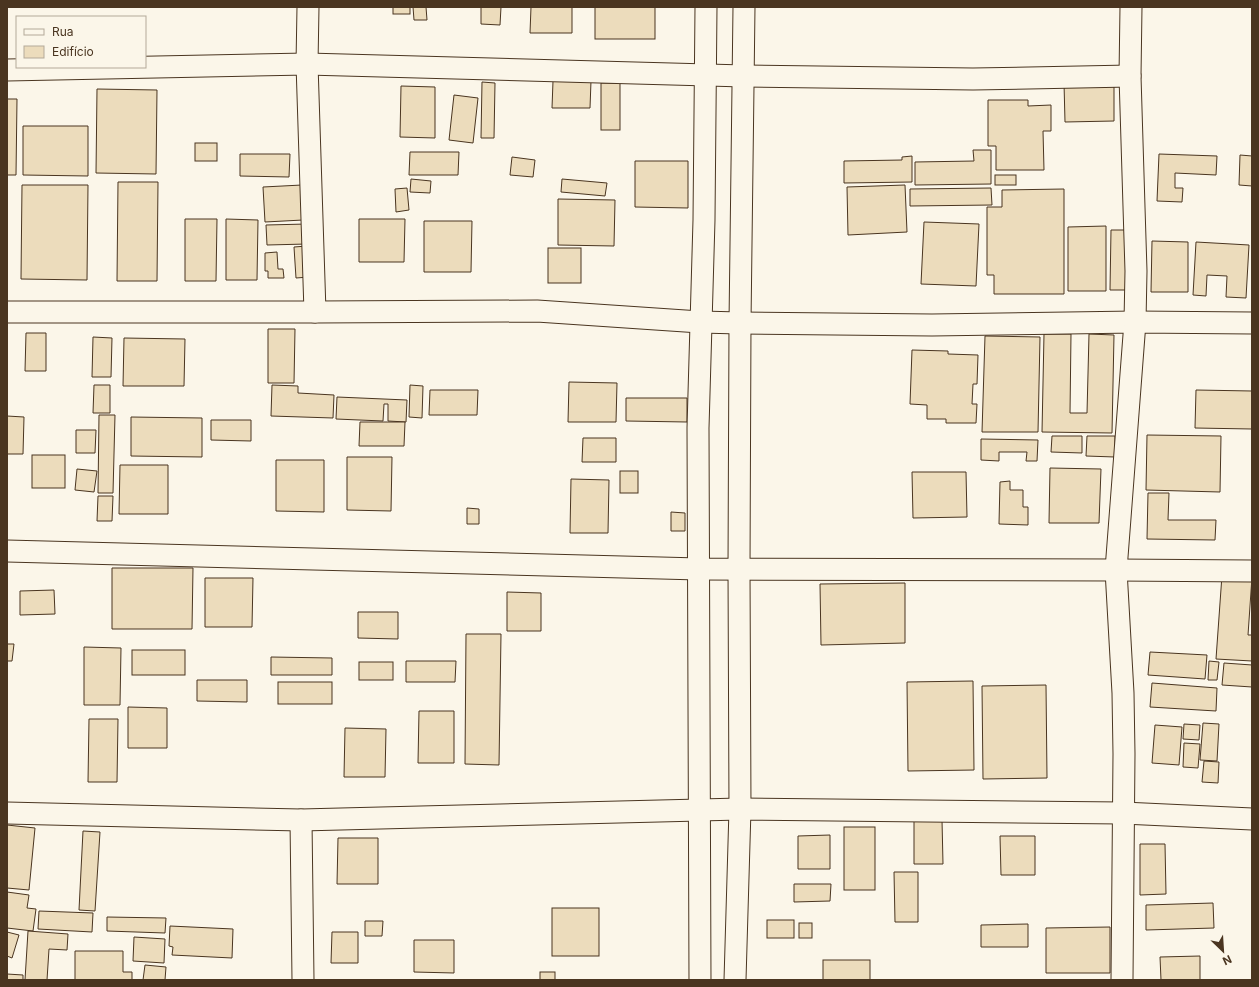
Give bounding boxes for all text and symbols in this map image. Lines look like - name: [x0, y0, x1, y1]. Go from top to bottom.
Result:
- legend: [16, 16, 146, 68]
- text: Rua: [52, 24, 74, 39]
- text: Edifício: [52, 44, 94, 59]
- north arrow: [1203, 931, 1243, 971]
- text: N: [1220, 952, 1234, 968]

